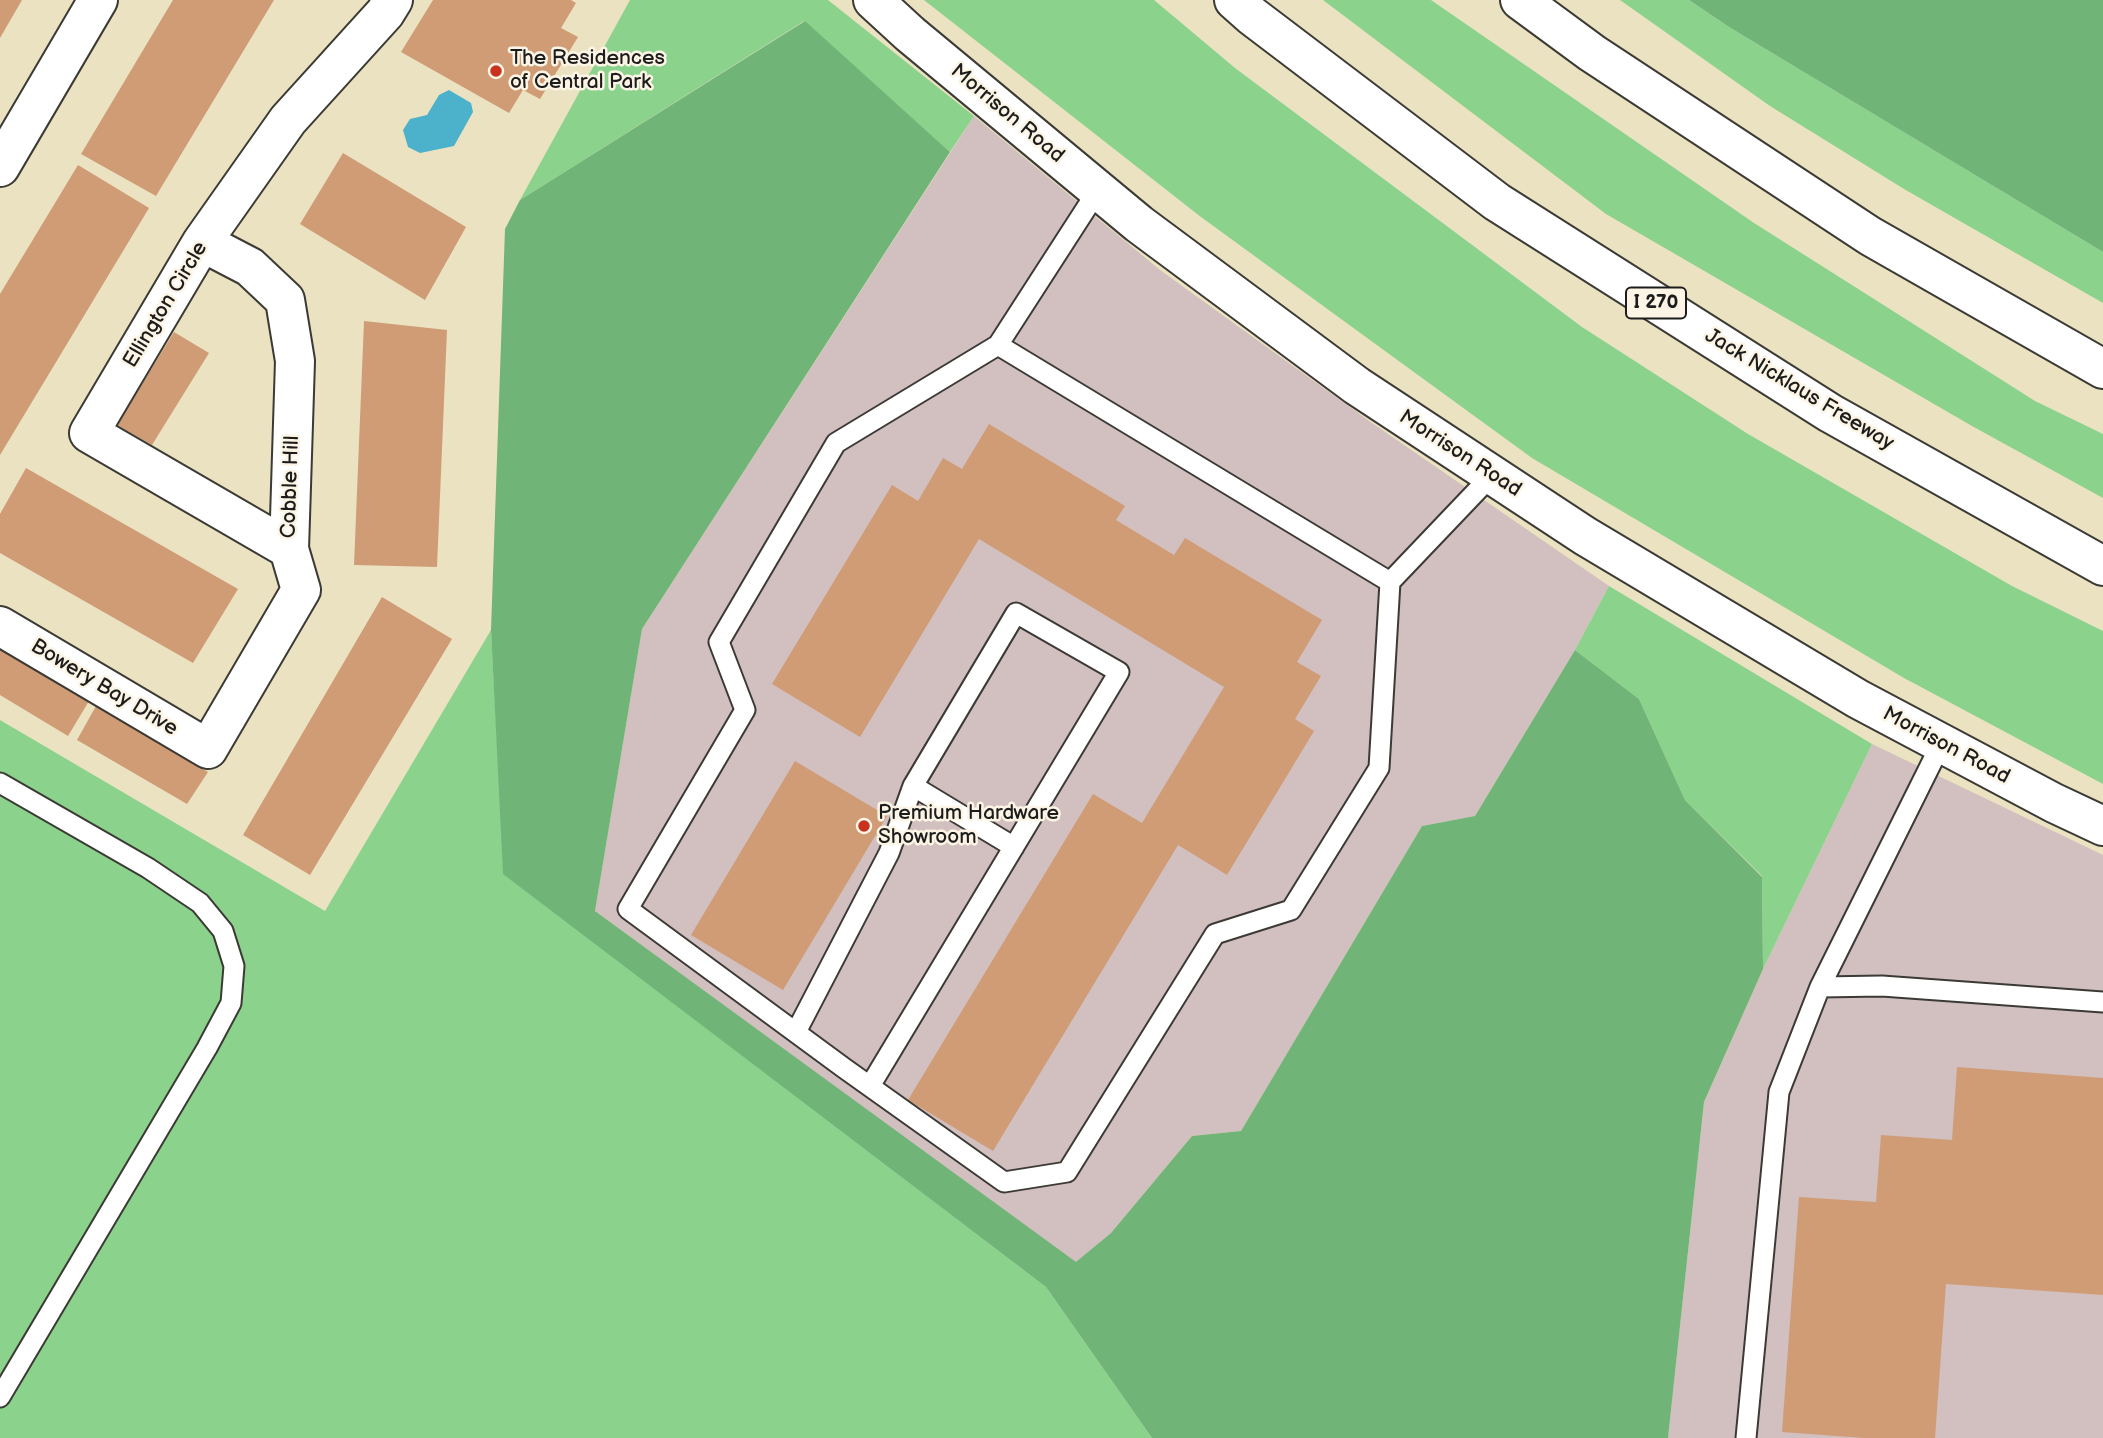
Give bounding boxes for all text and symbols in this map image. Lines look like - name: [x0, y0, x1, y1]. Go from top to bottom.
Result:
- place label: The Residences of Central Park: [510, 46, 665, 96]
- street label: Morrison Road: [945, 59, 1069, 169]
- marker: The Residences of Central Park: [488, 63, 504, 79]
- street label: Ellington Circle: [119, 237, 213, 373]
- road number: I 270: [1626, 288, 1686, 318]
- street label: Jack Nicklaus Freeway: [1700, 324, 1898, 456]
- street label: Morrison Road: [1394, 405, 1526, 503]
- street label: Cobble Hill: [277, 435, 305, 539]
- street label: Bowery Bay Drive: [26, 634, 182, 742]
- street label: Morrison Road: [1878, 702, 2014, 790]
- place label: Premium Hardware Showroom: [878, 801, 1059, 851]
- marker: Premium Hardware Showroom: [856, 818, 872, 834]

